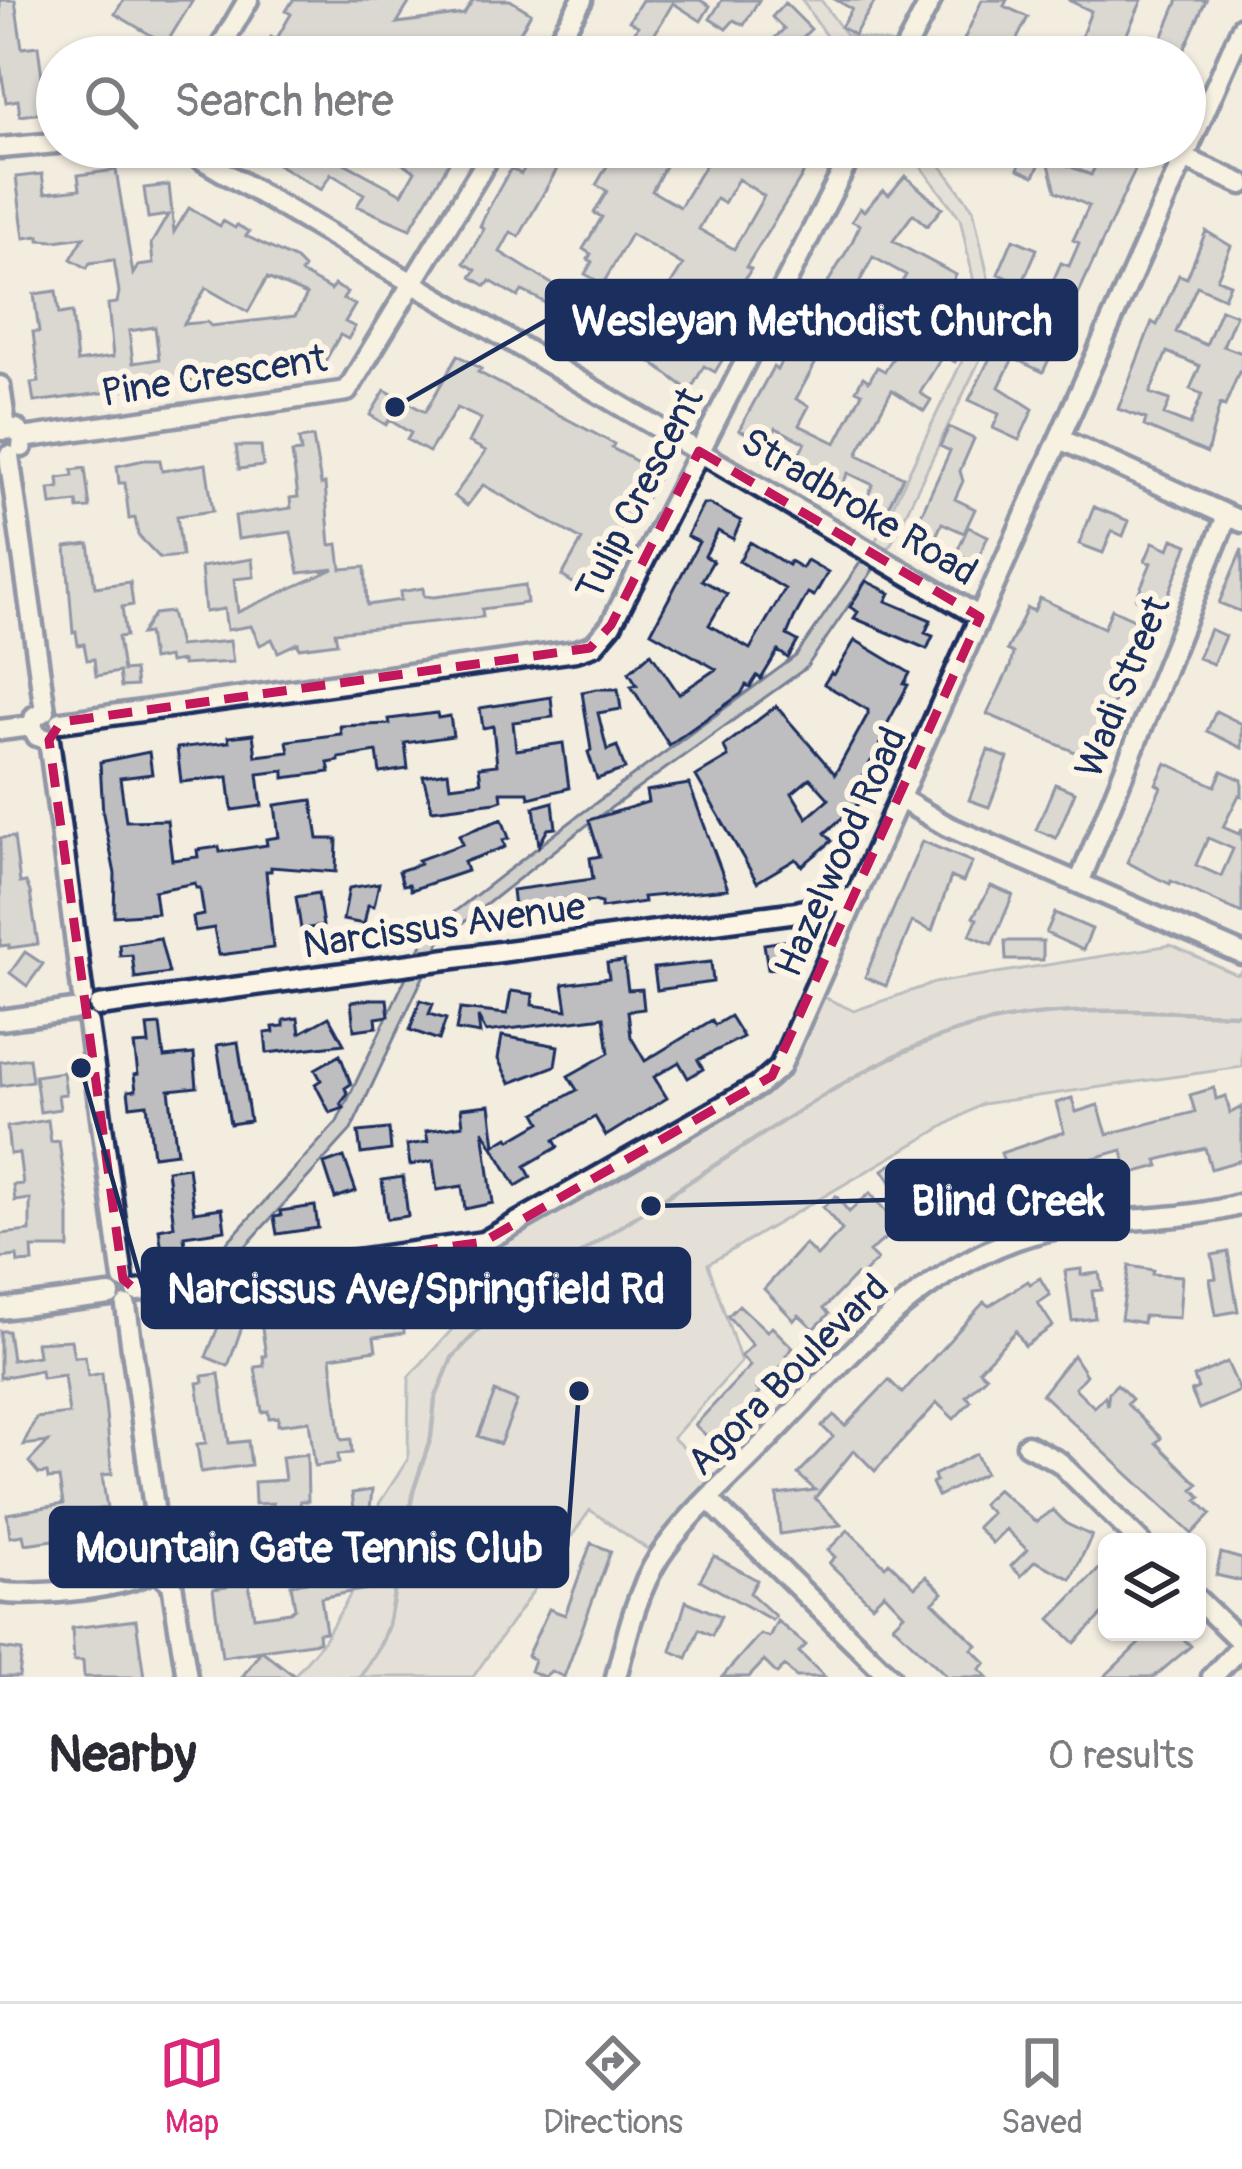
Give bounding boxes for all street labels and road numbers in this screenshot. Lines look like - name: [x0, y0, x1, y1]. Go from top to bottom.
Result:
- street label: Pine Crescent: [98, 334, 330, 418]
- street label: Tulip Crescent: [565, 379, 715, 609]
- street label: Stradbroke Road: [732, 417, 986, 597]
- street label: Wadi Street: [1064, 589, 1182, 785]
- street label: Hazelwood Road: [764, 720, 918, 984]
- street label: Narcissus Avenue: [300, 882, 588, 970]
- street label: Agora Boulevard: [677, 1264, 899, 1486]

